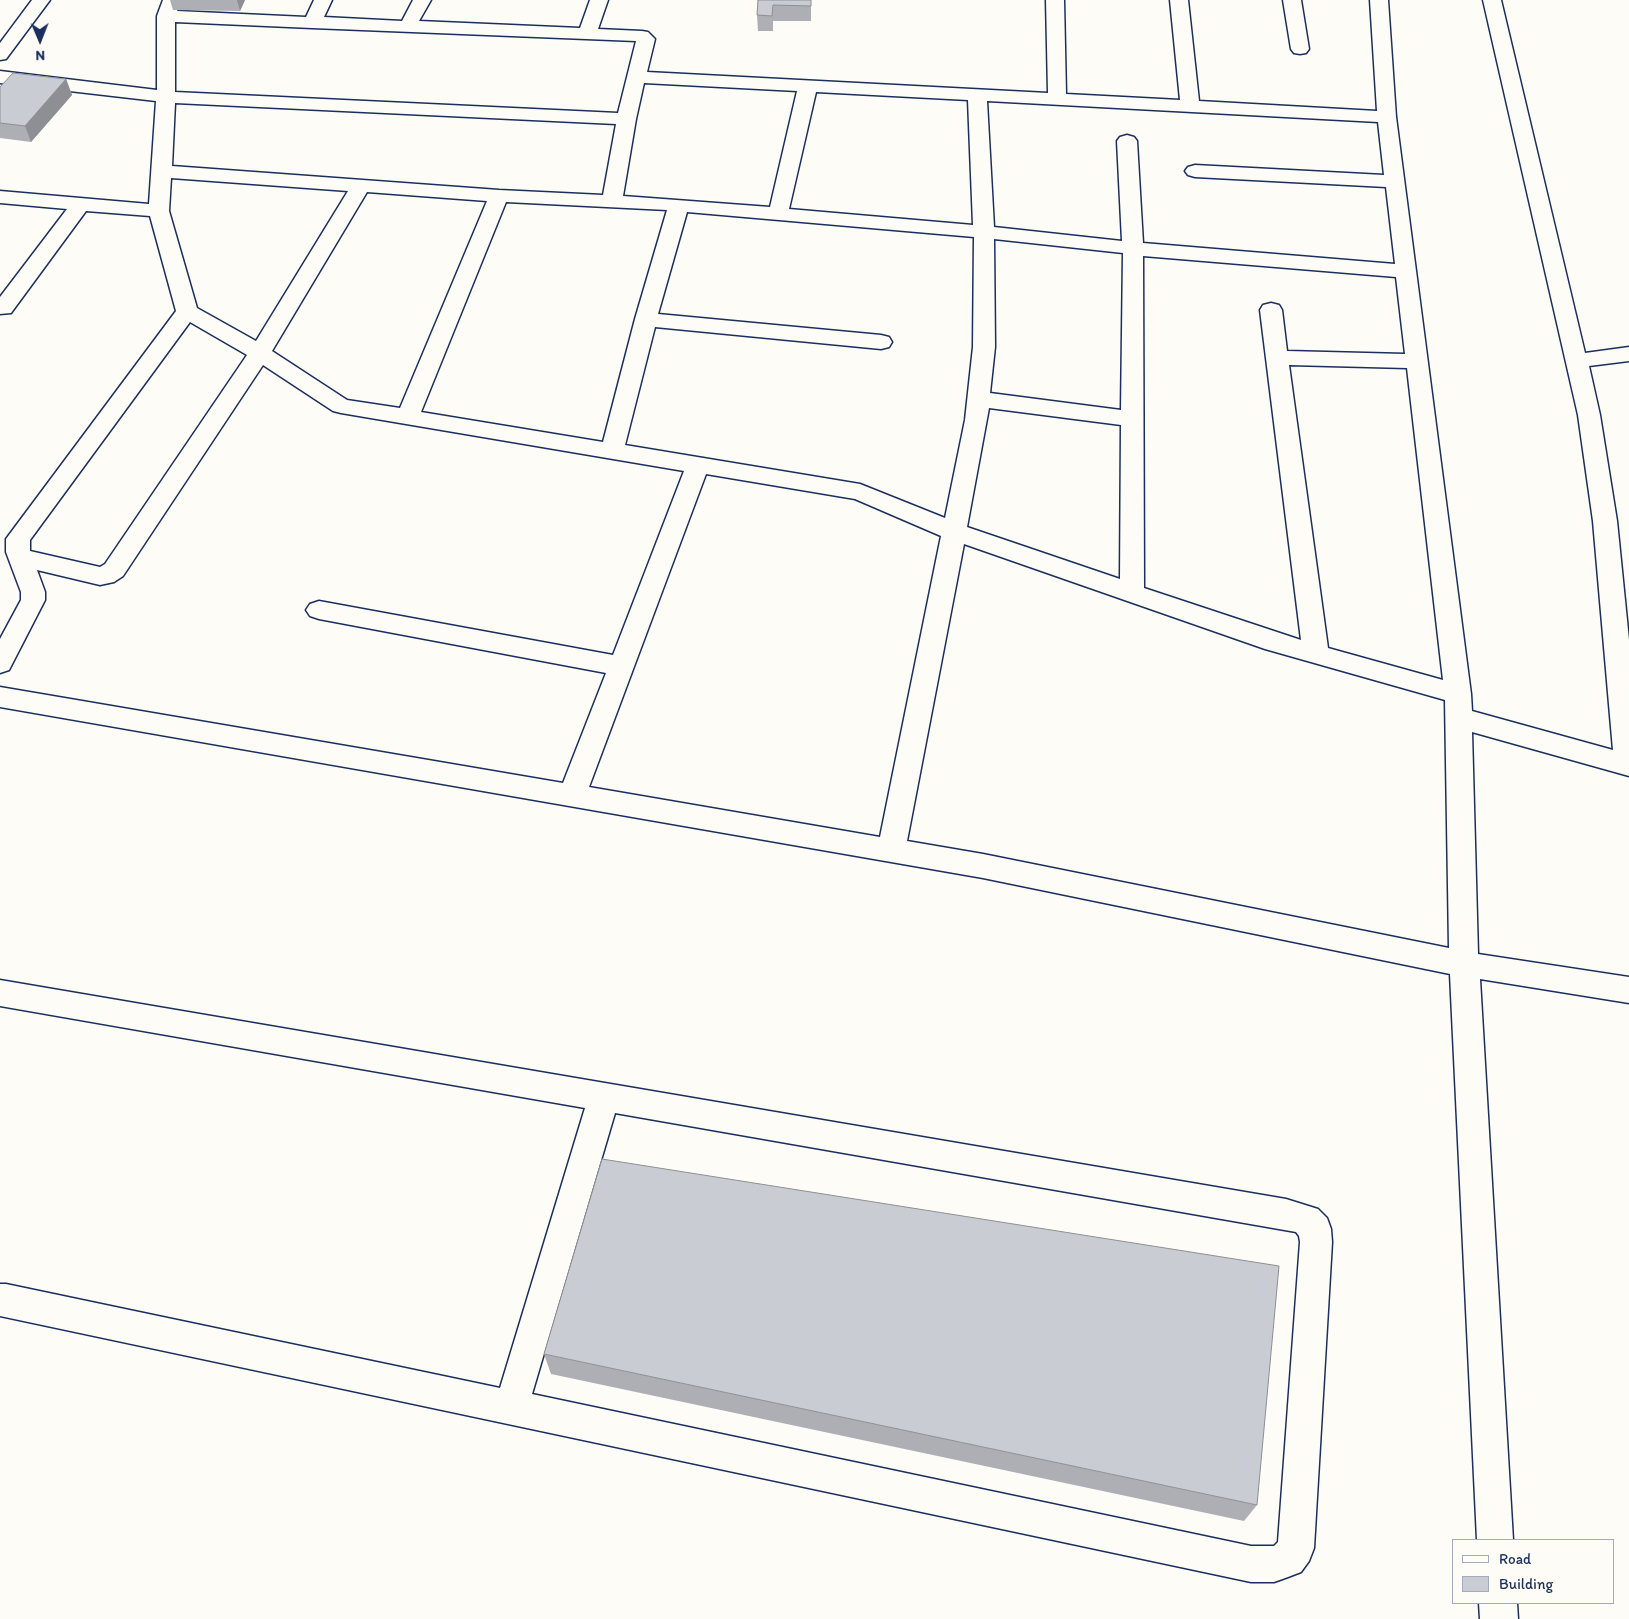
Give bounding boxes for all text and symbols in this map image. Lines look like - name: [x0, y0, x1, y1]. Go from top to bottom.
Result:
- north arrow: [15, 15, 65, 65]
- text: N: [35, 47, 45, 64]
- legend: [1452, 1539, 1614, 1604]
- text: Road: [1499, 1550, 1531, 1568]
- text: Building: [1499, 1575, 1553, 1593]

